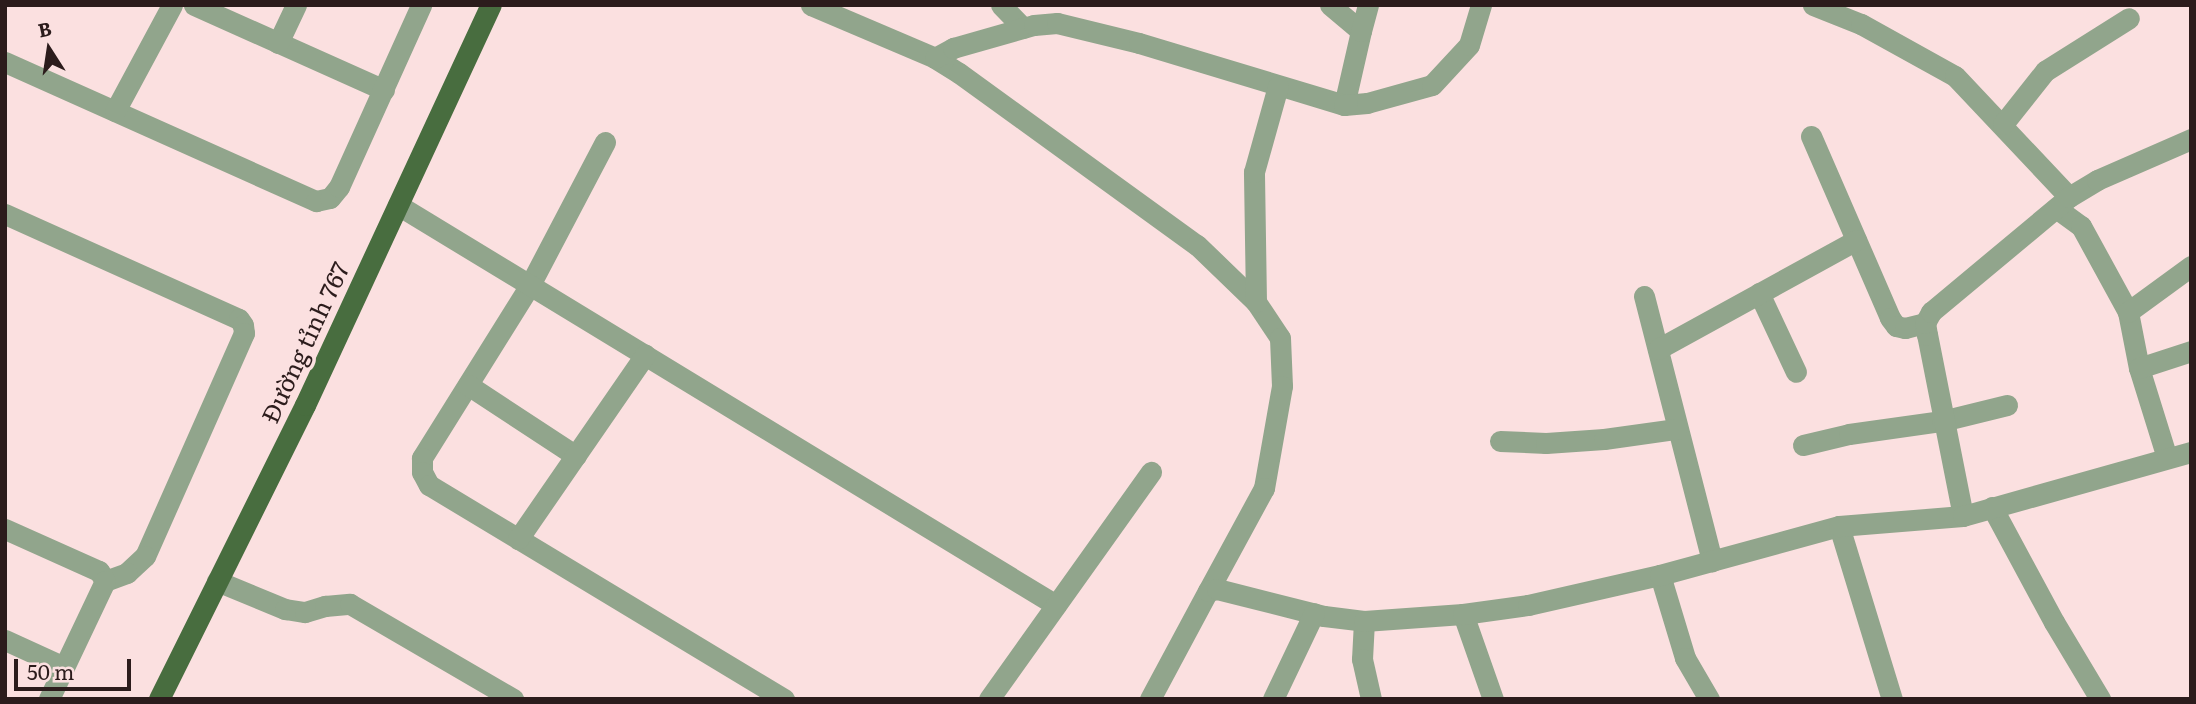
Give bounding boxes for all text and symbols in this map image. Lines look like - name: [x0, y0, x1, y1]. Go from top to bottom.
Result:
- text: B: [35, 13, 54, 44]
- north arrow: [14, 14, 84, 84]
- street label: Đường tỉnh 767: [254, 257, 354, 427]
- scale bar: [18, 644, 135, 688]
- text: 50 m: [27, 655, 74, 686]

